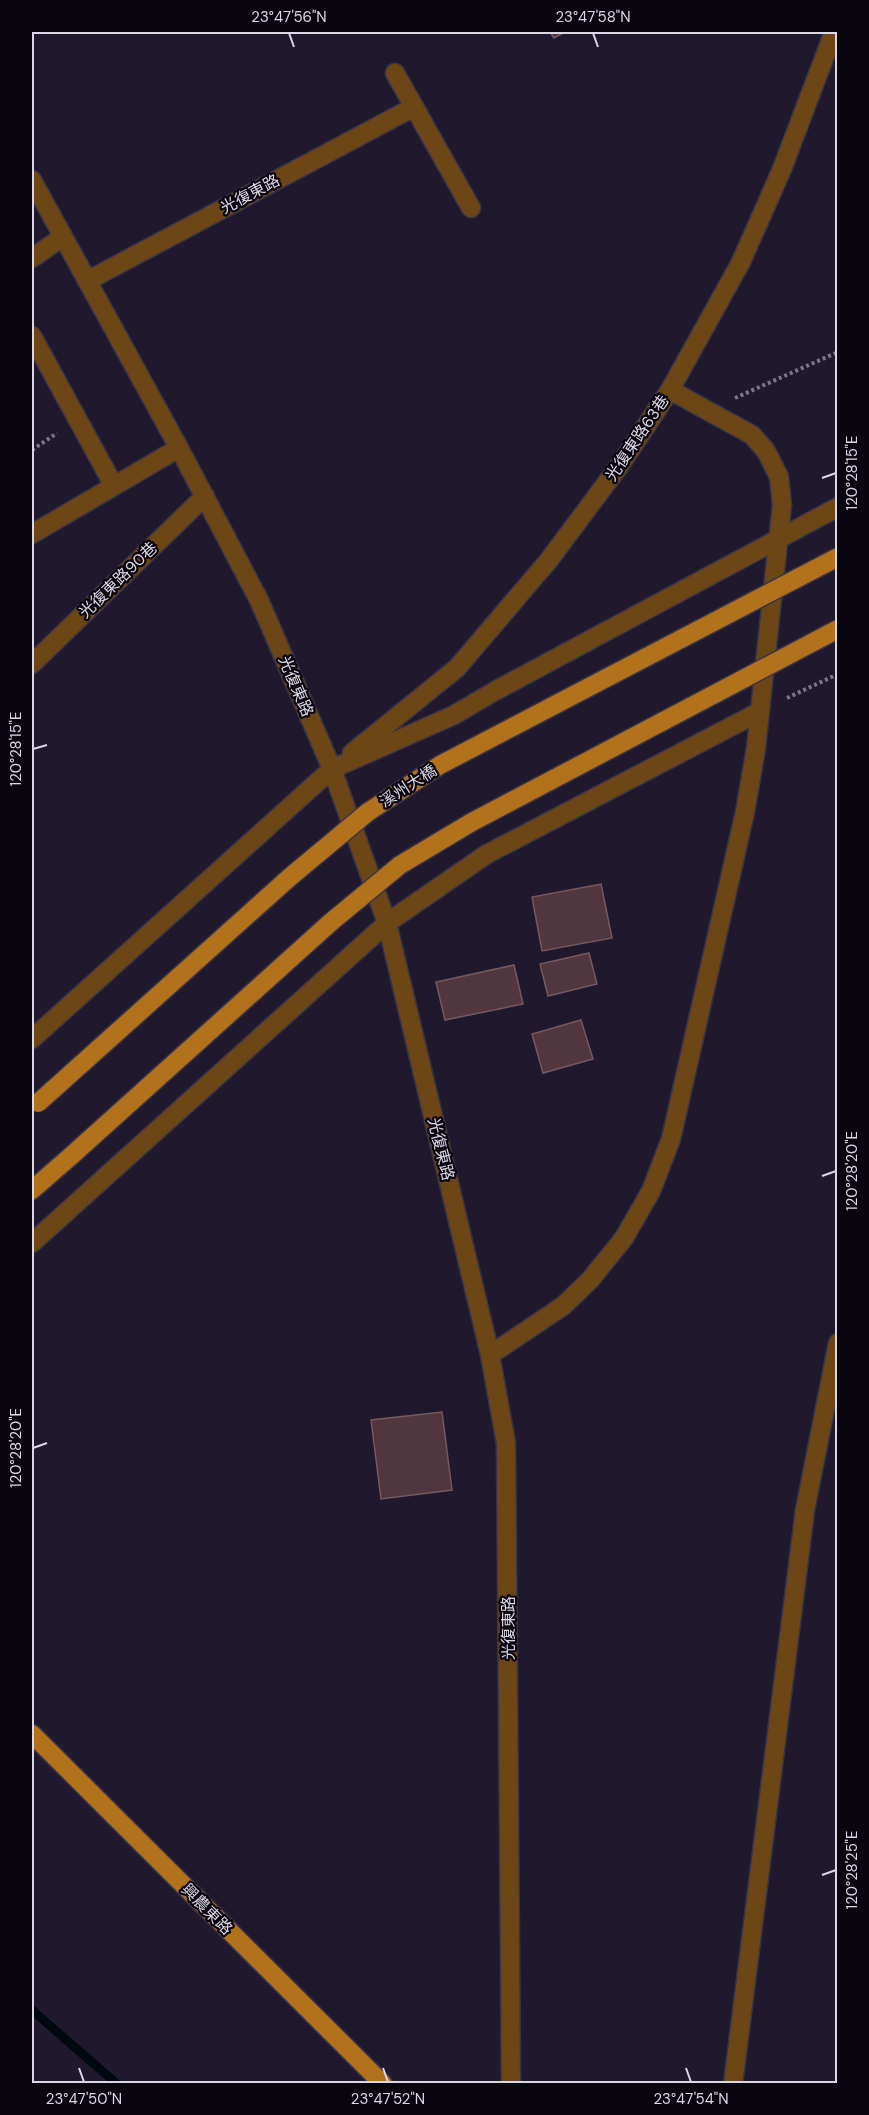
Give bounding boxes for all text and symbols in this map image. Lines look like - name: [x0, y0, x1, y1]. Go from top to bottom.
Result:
- text: 23°47'56"N: [251, 7, 327, 27]
- text: 23°47'58"N: [555, 7, 631, 27]
- street label: 光復東路: [217, 170, 283, 218]
- street label: 光復東路63巷: [600, 391, 674, 485]
- text: 120°28'15"E: [842, 436, 862, 510]
- street label: 光復東路90巷: [74, 537, 162, 623]
- street label: 光復東路: [274, 652, 318, 720]
- text: 120°28'15"E: [6, 712, 26, 786]
- street label: 溪州大橋: [375, 760, 441, 812]
- street label: 光復東路: [423, 1115, 459, 1183]
- text: 120°28'20"E: [842, 1131, 862, 1211]
- text: 120°28'20"E: [6, 1408, 26, 1488]
- street label: 光復東路: [498, 1596, 519, 1660]
- text: 120°28'25"E: [842, 1831, 862, 1909]
- street label: 興農東路: [177, 1879, 237, 1939]
- text: 23°47'50"N: [46, 2089, 122, 2109]
- text: 23°47'52"N: [351, 2089, 425, 2109]
- text: 23°47'54"N: [653, 2089, 729, 2109]

